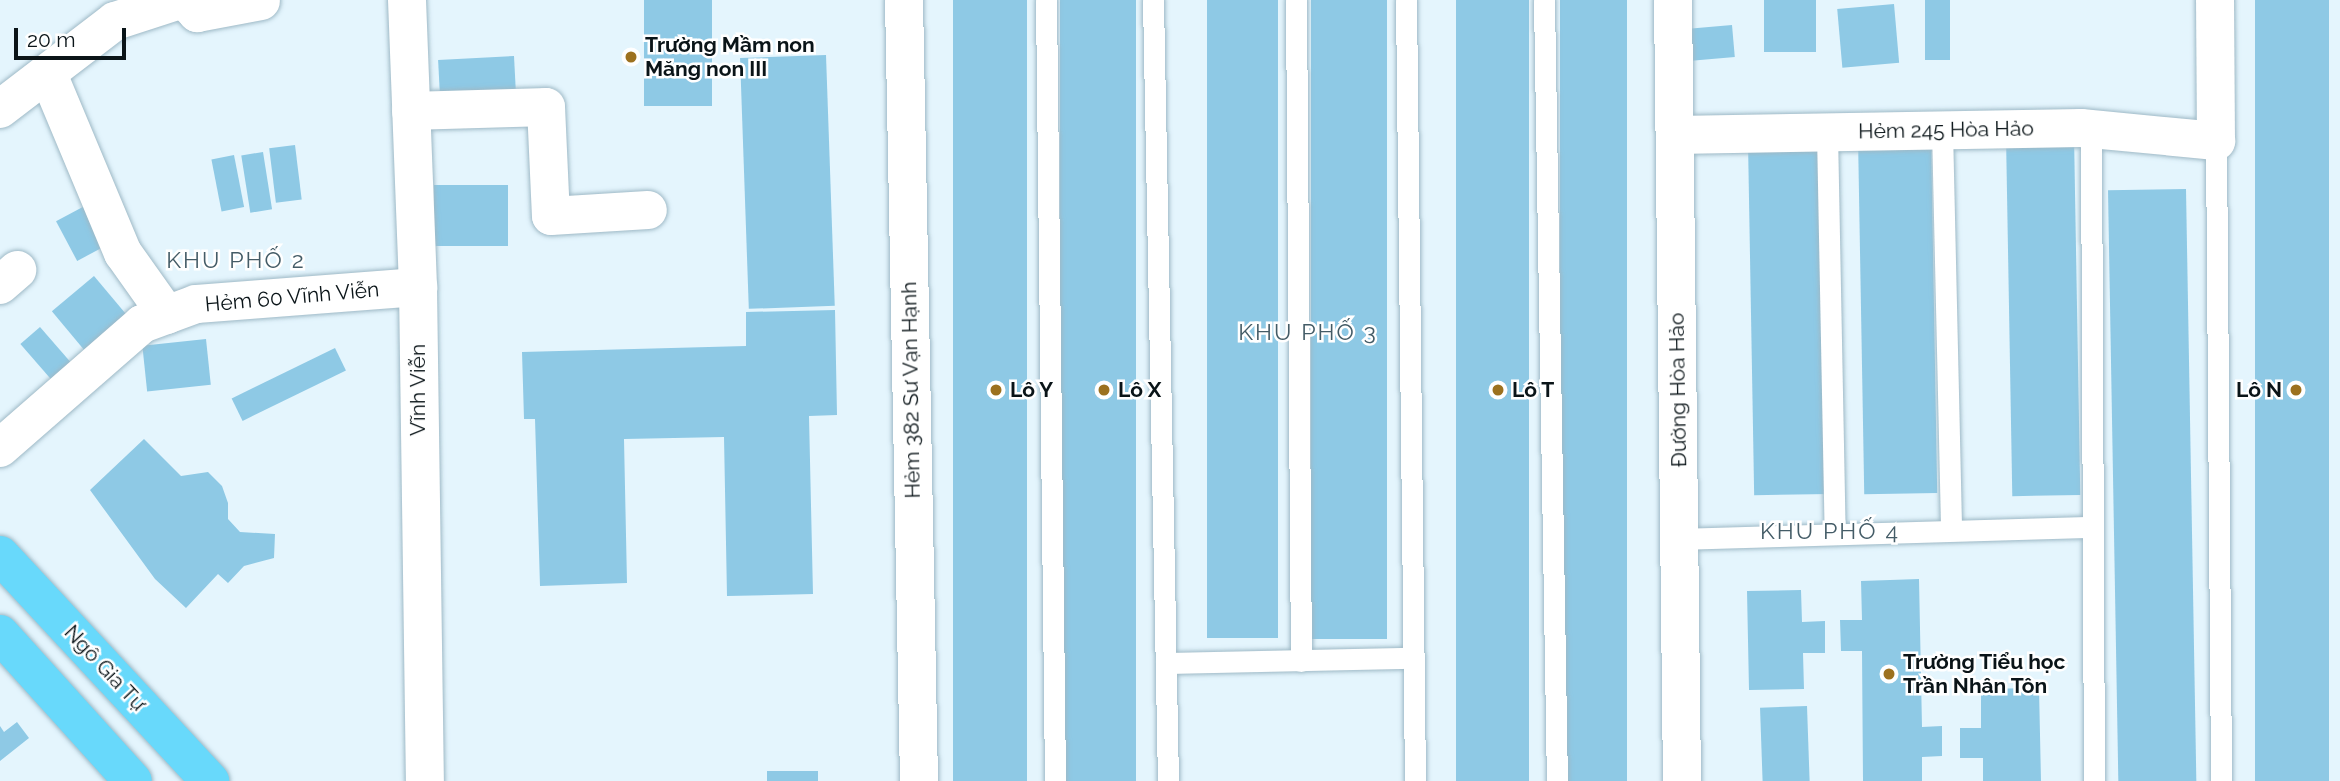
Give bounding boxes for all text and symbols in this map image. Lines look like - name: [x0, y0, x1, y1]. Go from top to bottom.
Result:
- scale bar: [18, 14, 130, 58]
- text: 20 m: [27, 27, 75, 52]
- place label: Trường Mầm non Măng non III: [645, 32, 815, 82]
- marker: Trường Mầm non Măng non III: [623, 49, 639, 65]
- street label: Hẻm 245 Hòa Hảo: [1858, 116, 2034, 144]
- district label: KHU PHỐ 2: [167, 246, 305, 274]
- street label: Hẻm 60 Vĩnh Viễn: [203, 277, 381, 317]
- street label: Hẻm 382 Sư Vạn Hạnh: [897, 281, 925, 499]
- street label: Đường Hòa Hảo: [1664, 312, 1692, 468]
- district label: KHU PHỐ 3: [1239, 318, 1377, 346]
- street label: Vĩnh Viễn: [405, 344, 431, 436]
- place label: Lô Y: [1010, 377, 1054, 403]
- place label: Lô X: [1118, 377, 1162, 403]
- place label: Lô T: [1512, 377, 1555, 403]
- place label: Lô N: [2236, 377, 2282, 403]
- marker: Lô Y: [988, 382, 1004, 398]
- marker: Lô X: [1096, 382, 1112, 398]
- marker: Lô T: [1490, 382, 1506, 398]
- marker: Lô N: [2288, 382, 2304, 398]
- district label: KHU PHỐ 4: [1761, 517, 1899, 545]
- street label: Ngô Gia Tự: [59, 620, 151, 716]
- place label: Trường Tiểu học Trần Nhân Tôn: [1903, 649, 2066, 699]
- marker: Trường Tiểu học Trần Nhân Tôn: [1881, 666, 1897, 682]

